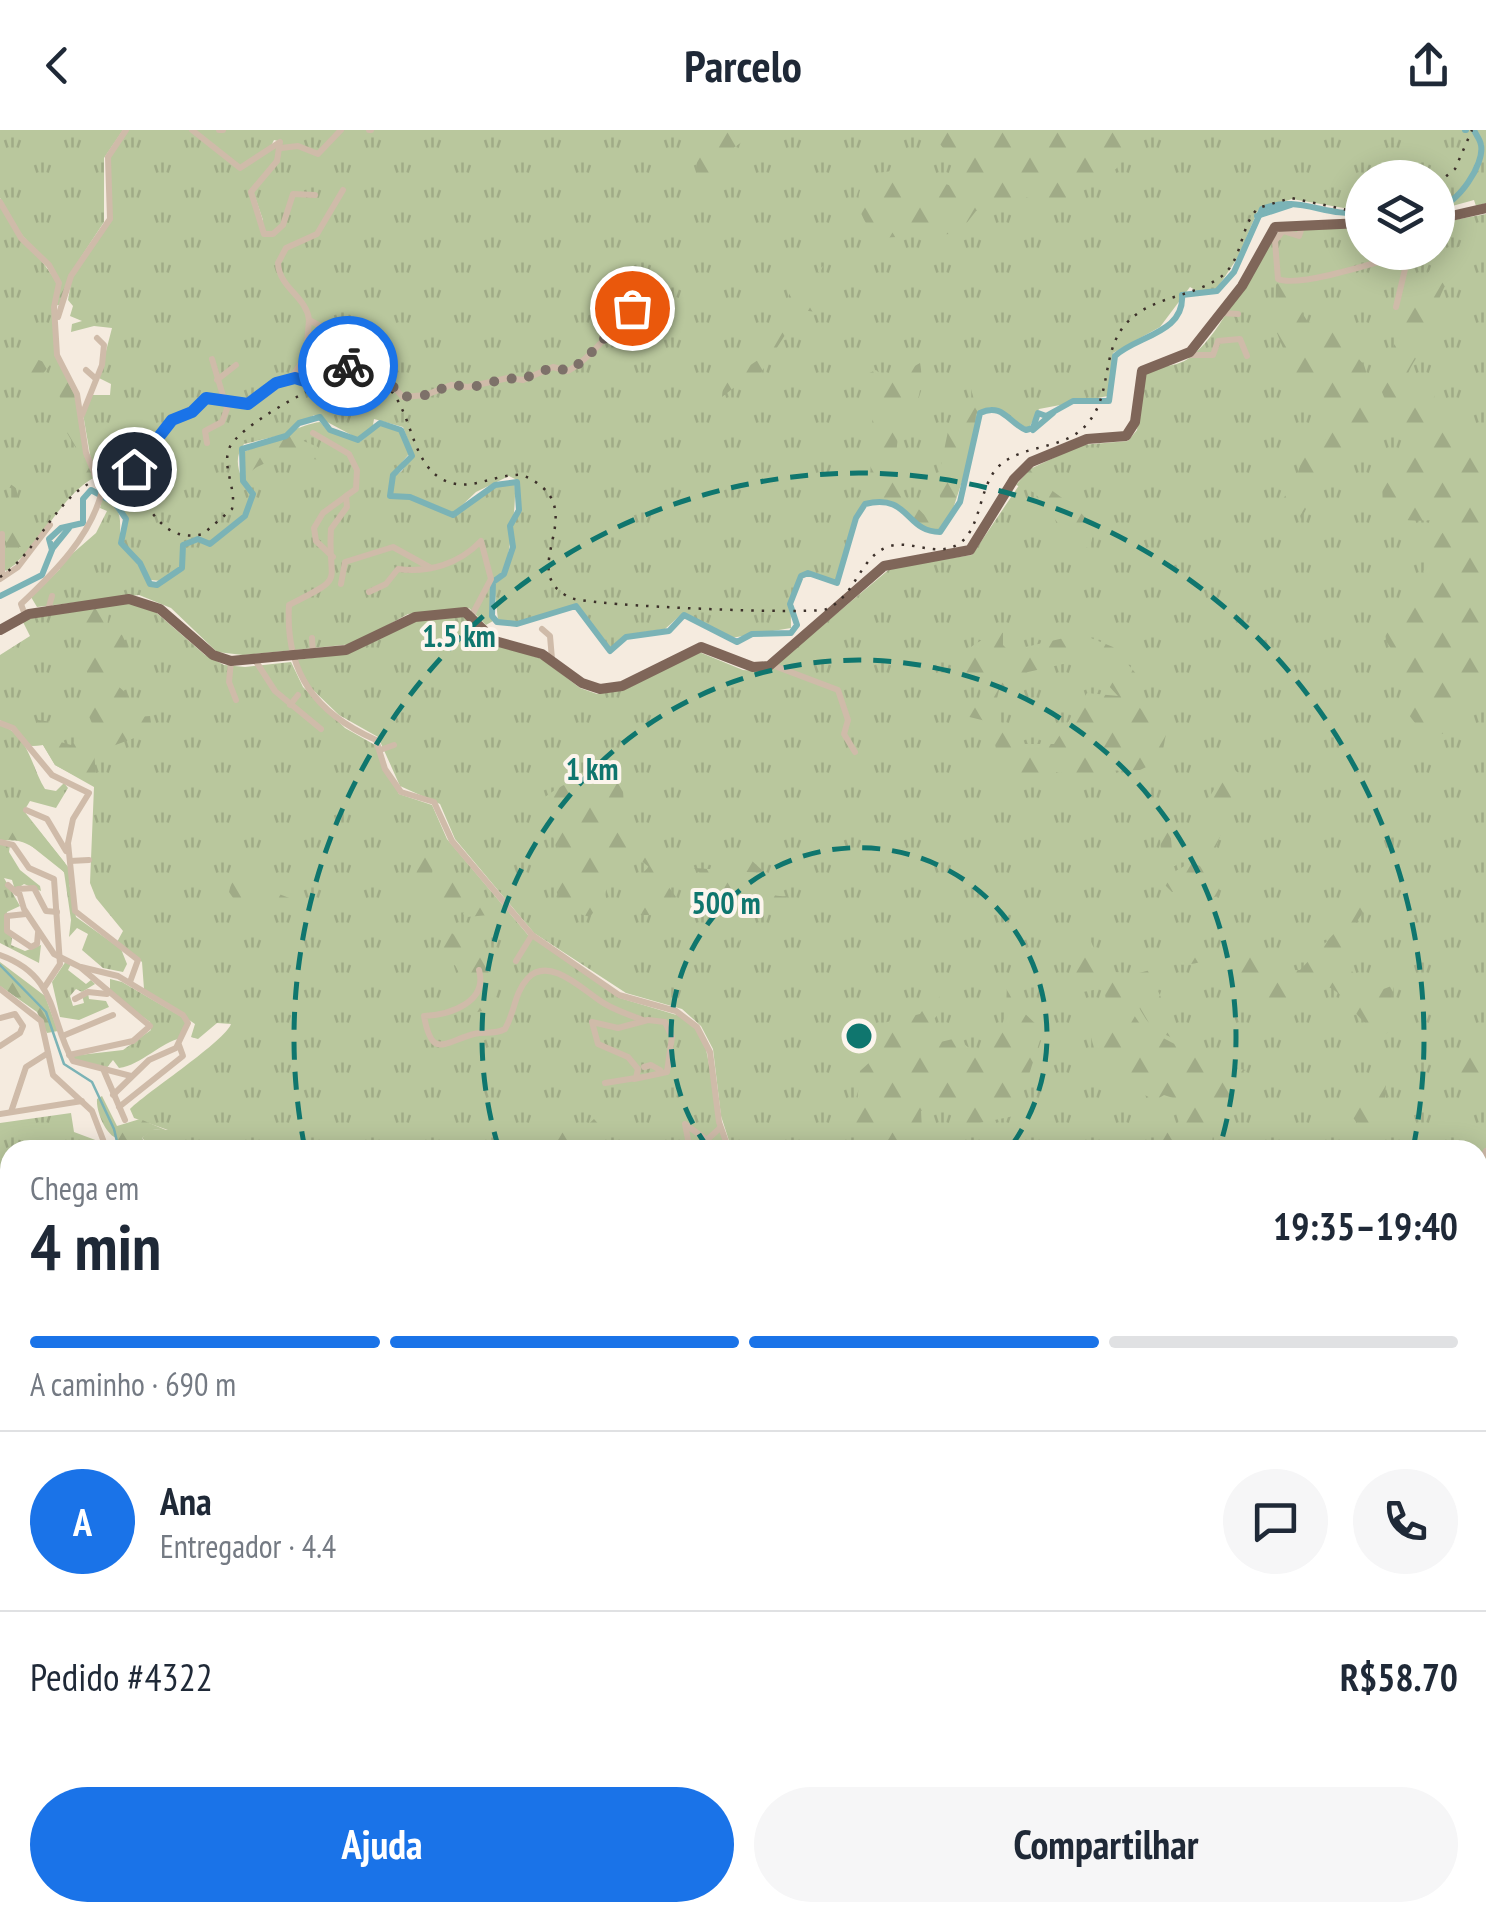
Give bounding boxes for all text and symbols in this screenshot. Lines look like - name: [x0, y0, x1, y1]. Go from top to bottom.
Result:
- text: Parcelo: [684, 36, 802, 94]
- icon: back: [30, 38, 85, 93]
- icon: share: [1401, 38, 1456, 93]
- map controls: [1345, 160, 1455, 270]
- button: layers: [1345, 160, 1455, 270]
- pin: [590, 266, 675, 351]
- icon: bag: [605, 281, 660, 336]
- courier: [298, 316, 398, 416]
- icon: bike: [321, 339, 376, 394]
- pin: [92, 427, 177, 512]
- icon: home: [107, 442, 162, 497]
- text: 1.5 km: [422, 616, 496, 655]
- text: 1 km: [566, 749, 618, 788]
- text: 500 m: [691, 883, 761, 922]
- centre of rings: [841, 1018, 877, 1054]
- text: Chega em: [30, 1167, 139, 1209]
- text: 19:35–19:40: [1273, 1201, 1458, 1250]
- text: 4 min: [30, 1204, 161, 1288]
- text: A caminho · 690 m: [30, 1363, 236, 1405]
- button: chat: [1223, 1469, 1328, 1574]
- button: phone: [1353, 1469, 1458, 1574]
- text: Ana: [160, 1476, 212, 1525]
- text: A: [73, 1497, 92, 1546]
- text: Entregador · 4.4: [160, 1525, 336, 1567]
- text: Pedido #4322: [30, 1652, 213, 1701]
- text: R$58.70: [1340, 1652, 1458, 1701]
- button: Ajuda: [30, 1787, 734, 1902]
- button: Compartilhar: [754, 1787, 1458, 1902]

